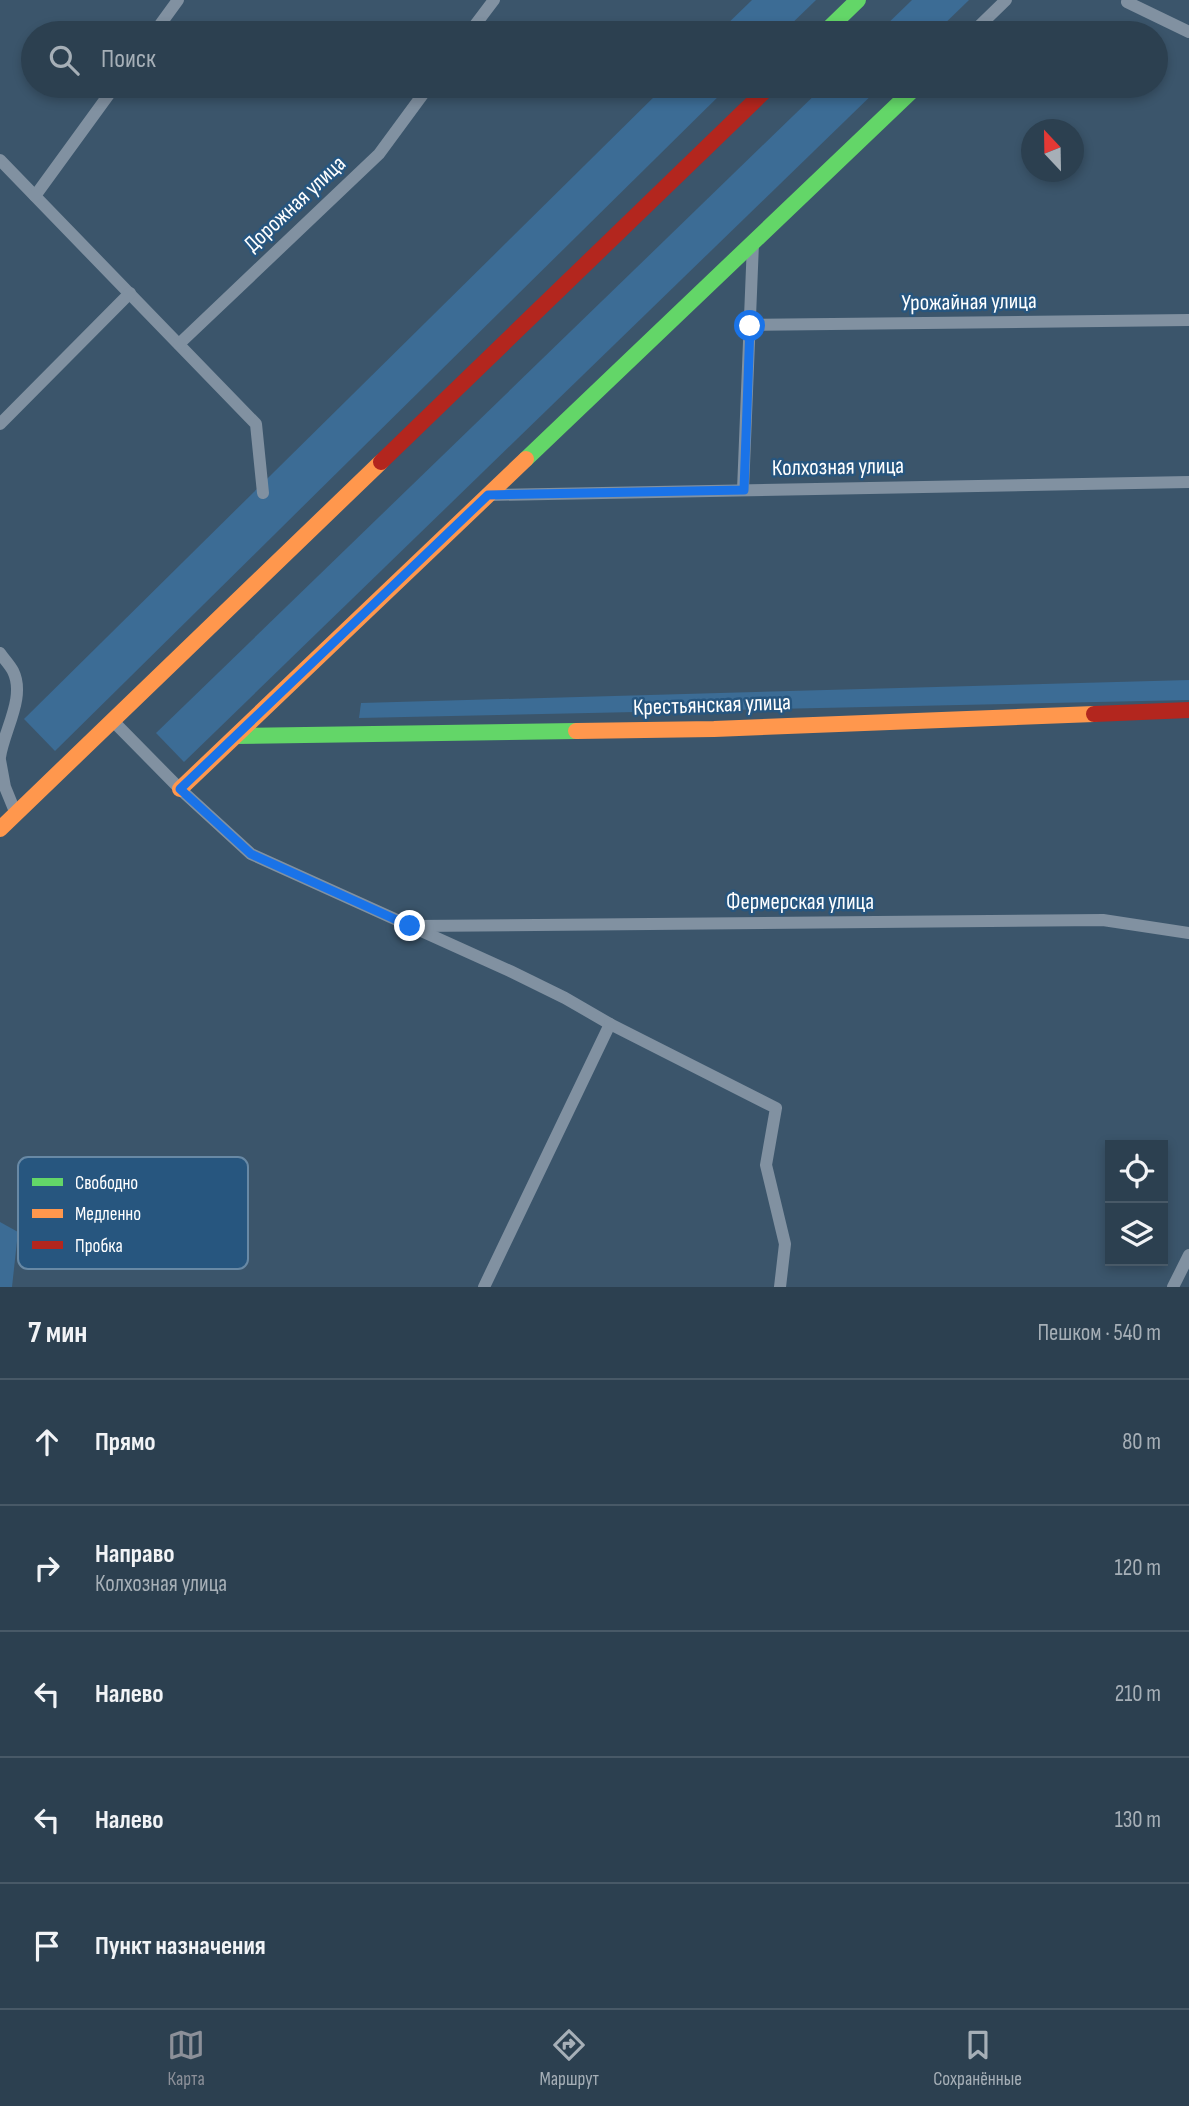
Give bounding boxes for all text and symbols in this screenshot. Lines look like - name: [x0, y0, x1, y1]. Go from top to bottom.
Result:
- search box: [21, 21, 1168, 98]
- icon: search: [45, 41, 83, 79]
- text: Поиск: [101, 44, 156, 75]
- north arrow: [1021, 119, 1084, 182]
- street label: Дорожная улица: [238, 150, 352, 258]
- street label: Урожайная улица: [901, 287, 1037, 317]
- route start: [734, 310, 765, 341]
- street label: Колхозная улица: [772, 452, 904, 482]
- street label: Крестьянская улица: [633, 688, 791, 722]
- street label: Фермерская улица: [726, 888, 874, 916]
- route end: [394, 910, 425, 941]
- map controls: [1105, 1140, 1168, 1266]
- button: locate: [1105, 1140, 1168, 1203]
- legend: [18, 1157, 248, 1269]
- text: Свободно: [75, 1172, 138, 1195]
- text: Медленно: [75, 1203, 141, 1226]
- button: layers: [1105, 1203, 1168, 1266]
- text: Пробка: [75, 1235, 123, 1258]
- text: 7 мин: [28, 1315, 87, 1351]
- text: Пешком · 540 m: [1037, 1319, 1161, 1347]
- icon: ahead: [28, 1423, 66, 1461]
- text: Прямо: [95, 1427, 156, 1458]
- text: 80 m: [1122, 1428, 1161, 1456]
- text: Направо: [95, 1539, 174, 1570]
- icon: right: [28, 1549, 66, 1587]
- text: 120 m: [1115, 1554, 1161, 1582]
- text: Колхозная улица: [95, 1570, 227, 1598]
- icon: left: [28, 1675, 66, 1713]
- text: Налево: [95, 1679, 164, 1710]
- text: 210 m: [1115, 1680, 1161, 1708]
- icon: left: [28, 1801, 66, 1839]
- text: Налево: [95, 1805, 164, 1836]
- text: 130 m: [1115, 1806, 1161, 1834]
- icon: arrive: [28, 1927, 66, 1965]
- text: Пункт назначения: [95, 1931, 266, 1962]
- tab: Карта: [167, 2026, 205, 2091]
- tab: Маршрут: [539, 2026, 599, 2091]
- tab: Сохранённые: [933, 2026, 1022, 2091]

